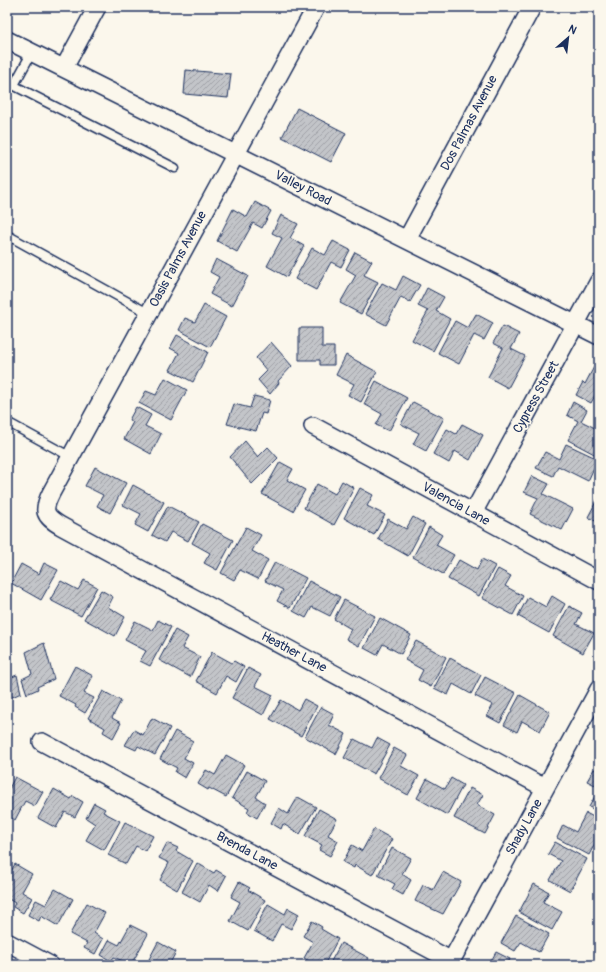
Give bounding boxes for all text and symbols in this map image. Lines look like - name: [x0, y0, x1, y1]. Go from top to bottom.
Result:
- north arrow: [548, 18, 588, 58]
- text: N: [566, 22, 579, 37]
- street label: Dos Palmas Avenue: [437, 72, 501, 173]
- street label: Valley Road: [272, 167, 334, 209]
- street label: Oasis Palms Avenue: [146, 208, 210, 310]
- street label: Cypress Street: [510, 357, 563, 436]
- street label: Valencia Lane: [419, 479, 493, 529]
- street label: Heather Lane: [259, 628, 330, 676]
- street label: Shady Lane: [502, 796, 546, 858]
- street label: Brenda Lane: [214, 828, 281, 874]

